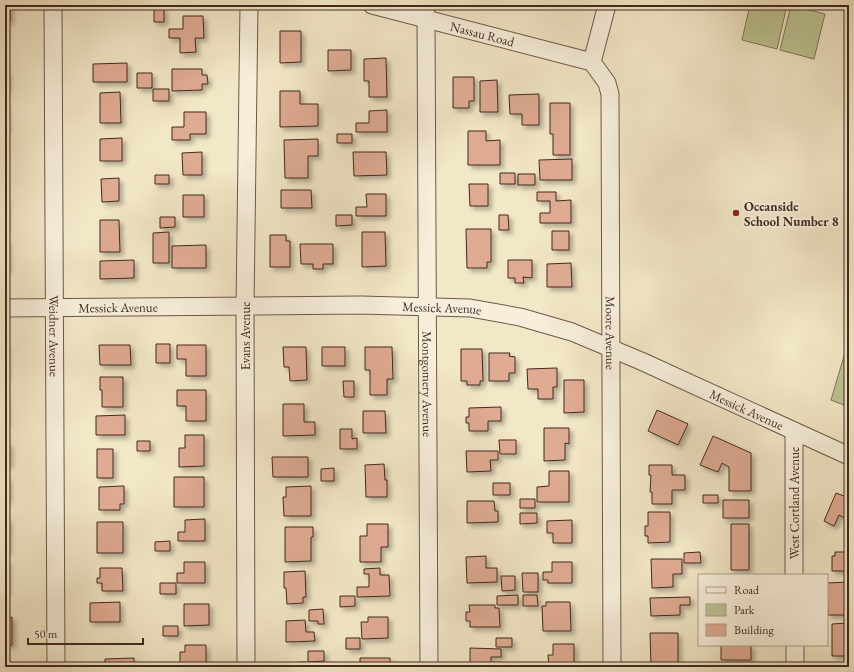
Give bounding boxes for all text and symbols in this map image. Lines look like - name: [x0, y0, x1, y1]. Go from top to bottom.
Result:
- street label: Nassau Road: [448, 17, 517, 50]
- place label: Oceanside School Number 8: [744, 198, 839, 230]
- marker: Oceanside School Number 8: [731, 208, 741, 218]
- street label: Weidner Avenue: [46, 295, 63, 377]
- street label: Moore Avenue: [602, 296, 619, 370]
- street label: Messick Avenue: [78, 298, 158, 316]
- street label: Messick Avenue: [402, 298, 483, 318]
- street label: Evans Avenue: [237, 302, 254, 370]
- street label: Montgomery Avenue: [419, 331, 436, 437]
- street label: Messick Avenue: [707, 385, 786, 434]
- street label: West Cortland Avenue: [786, 447, 803, 559]
- legend: [698, 574, 828, 646]
- text: Road: [734, 582, 760, 598]
- text: Park: [734, 602, 755, 618]
- scale bar: [28, 620, 143, 646]
- text: Building: [734, 622, 775, 638]
- text: 50 m: [34, 626, 58, 642]

